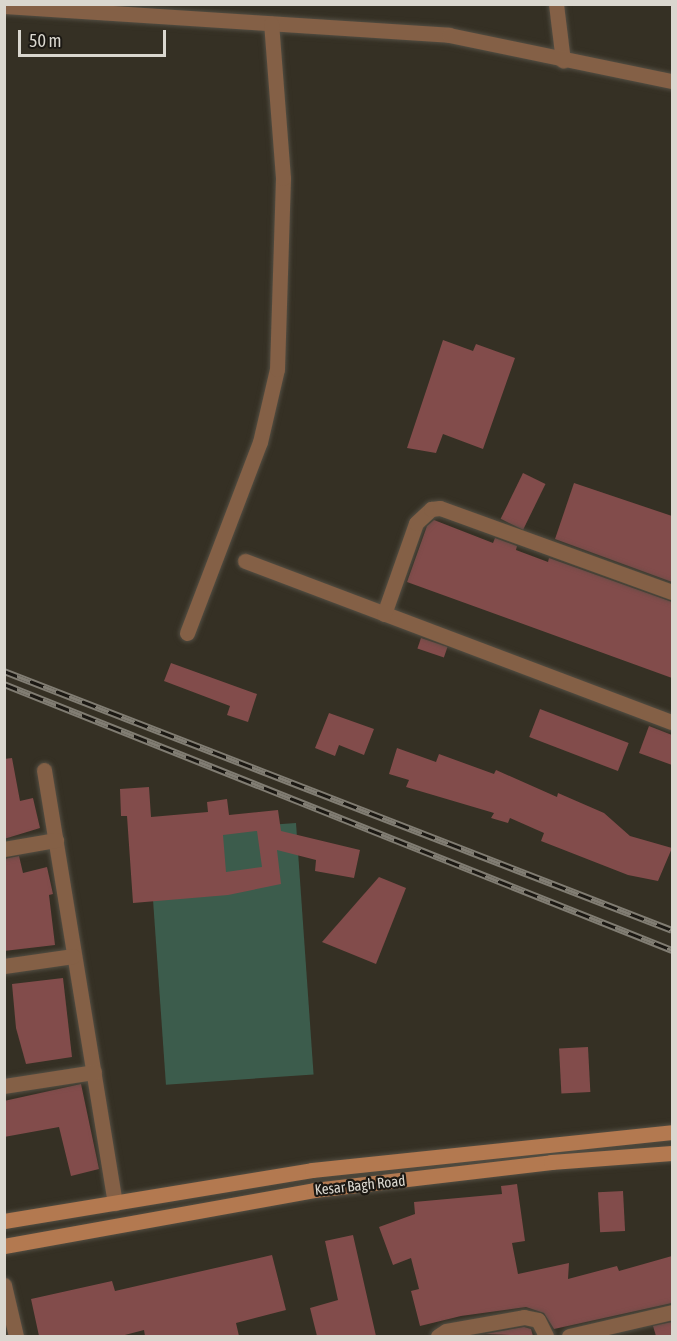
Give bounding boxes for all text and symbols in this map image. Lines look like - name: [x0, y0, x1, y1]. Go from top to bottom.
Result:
- scale bar: [21, 18, 170, 56]
- text: 50 m: [29, 30, 61, 51]
- street label: Kesar Bagh Road: [314, 1171, 406, 1199]

